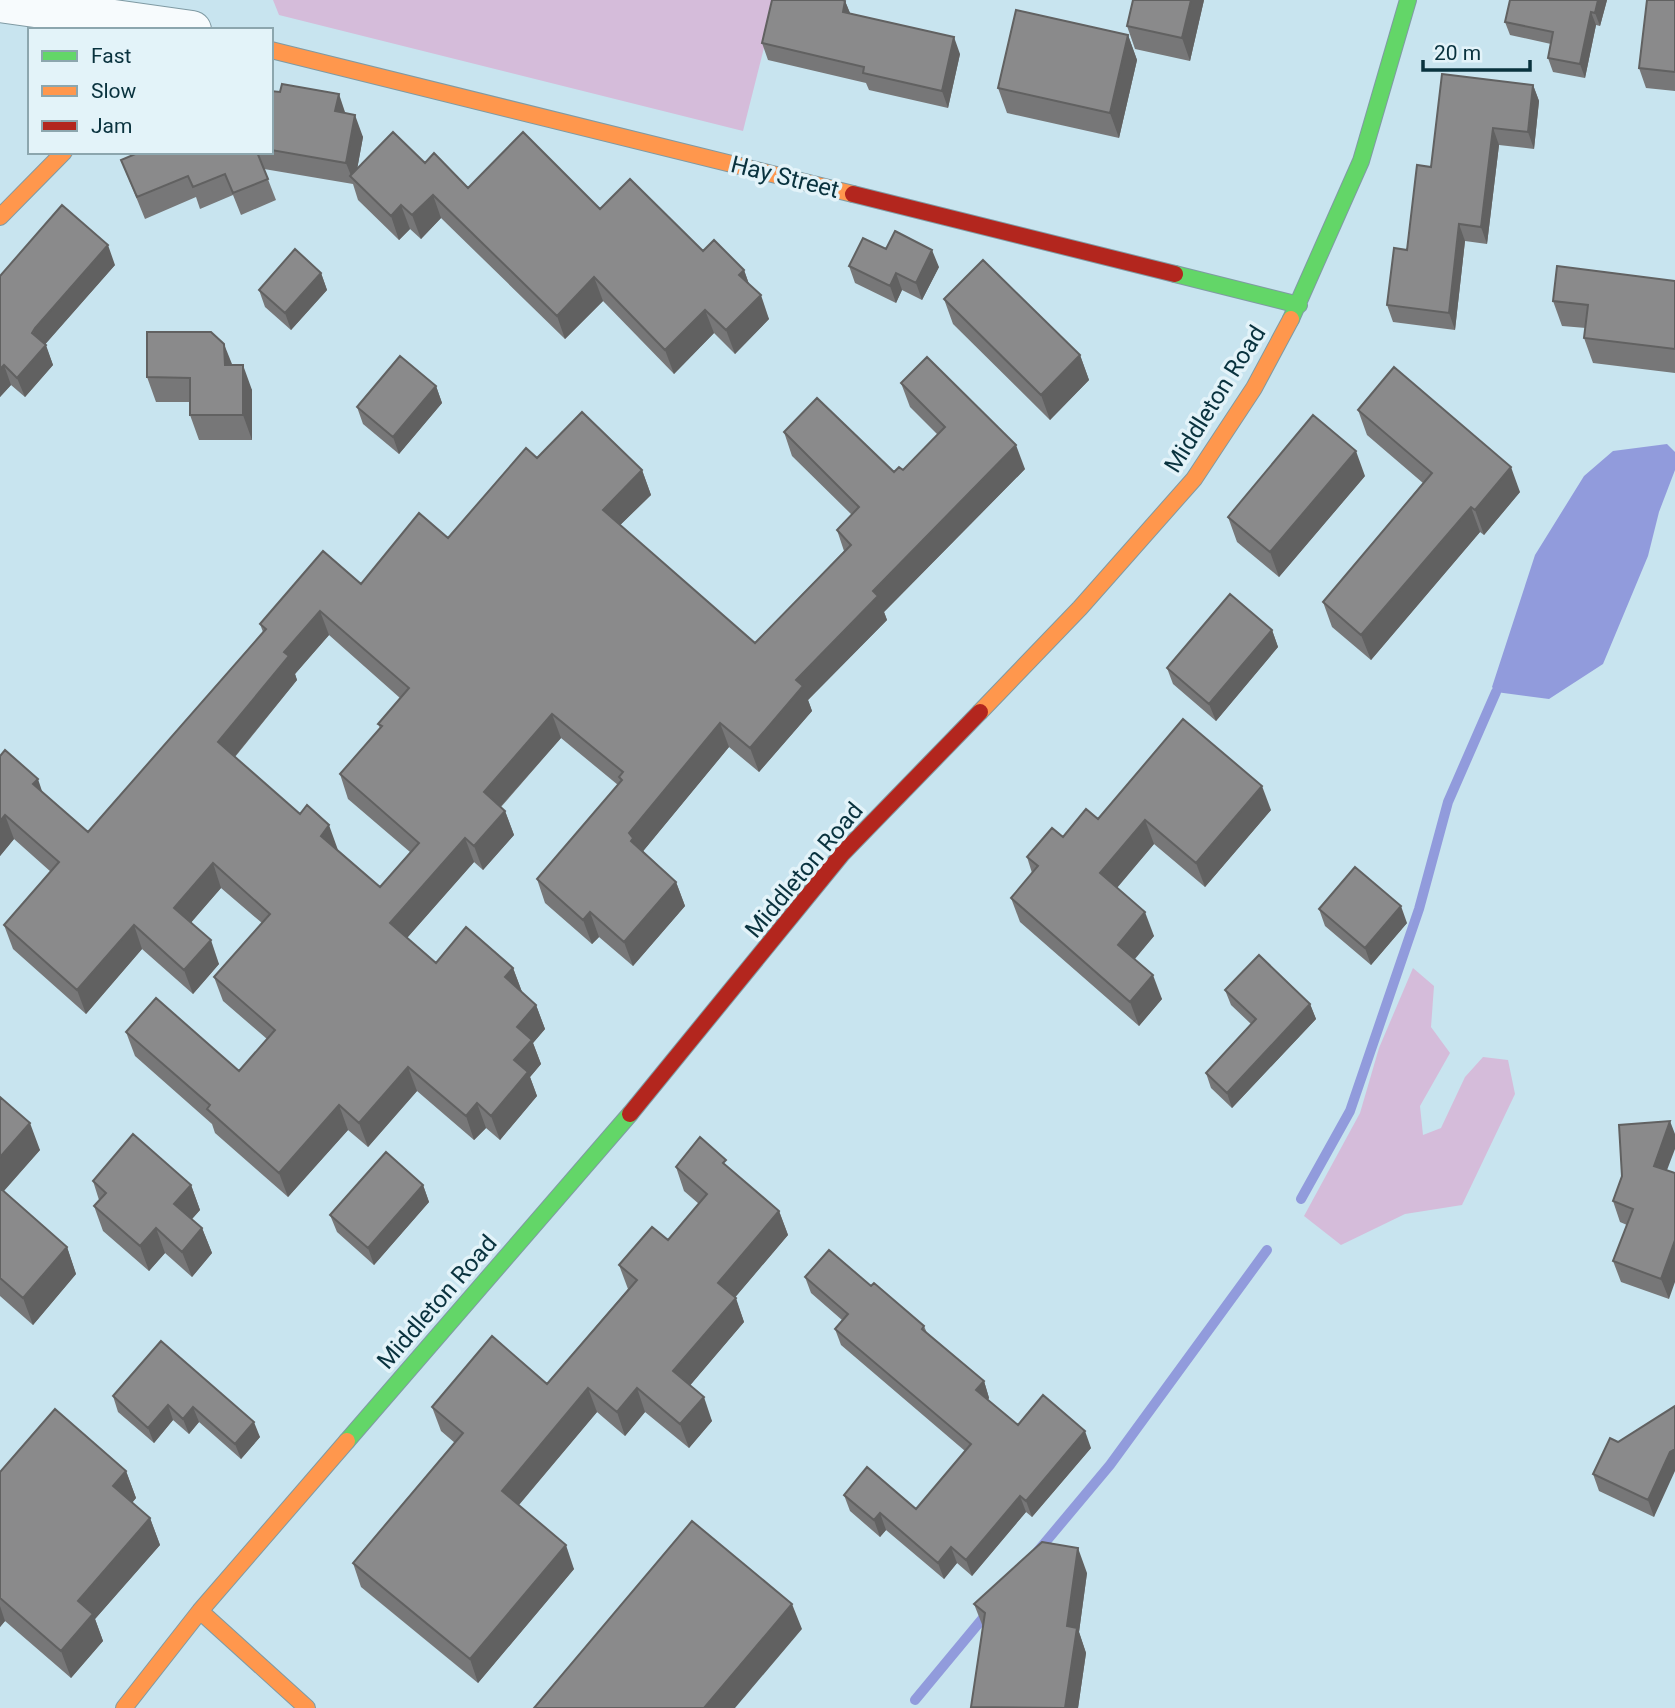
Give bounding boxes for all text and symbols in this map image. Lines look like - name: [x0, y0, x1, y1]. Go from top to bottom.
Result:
- legend: [28, 28, 273, 154]
- scale bar: [1423, 28, 1530, 72]
- text: 20 m: [1434, 41, 1481, 65]
- text: Fast: [91, 44, 132, 68]
- text: Slow: [91, 79, 137, 103]
- text: Jam: [91, 114, 132, 138]
- street label: Hay Street: [728, 150, 842, 204]
- street label: Middleton Road: [1159, 320, 1271, 478]
- street label: Middleton Road: [739, 797, 869, 943]
- street label: Middleton Road: [371, 1229, 503, 1375]

